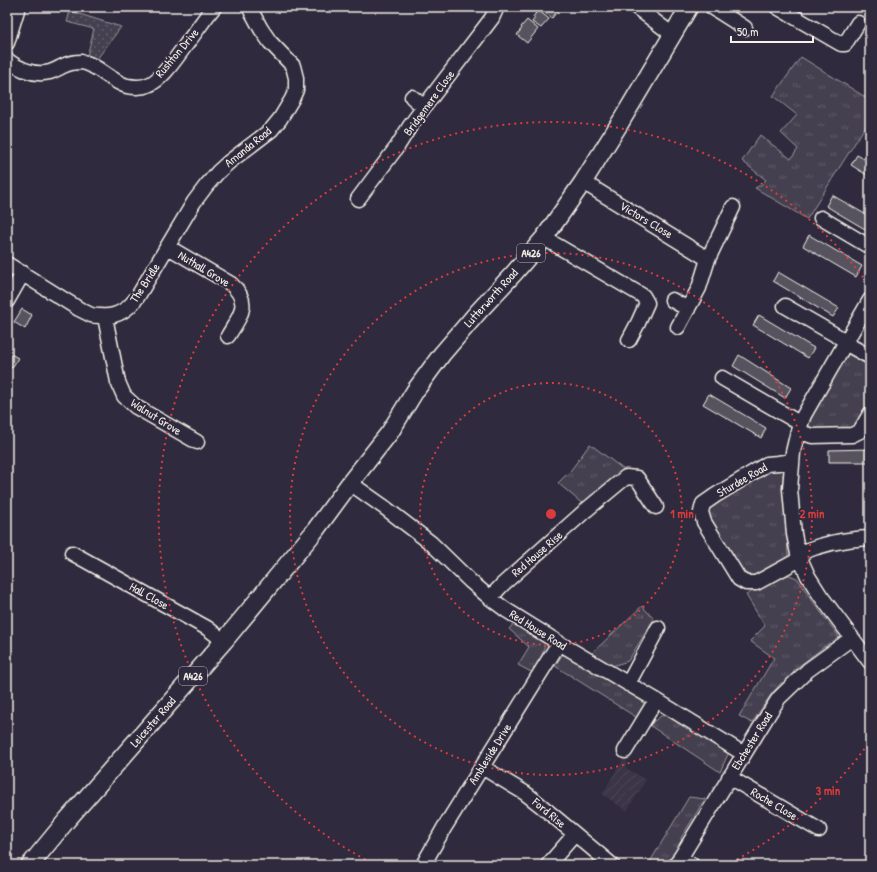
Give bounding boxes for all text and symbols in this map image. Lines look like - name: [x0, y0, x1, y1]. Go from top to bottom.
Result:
- scale bar: [731, 18, 813, 44]
- text: 50 m: [737, 23, 758, 40]
- street label: Rushton Drive: [151, 24, 202, 81]
- street label: Bridgemere Close: [399, 66, 458, 139]
- street label: Amanda Road: [221, 122, 275, 171]
- street label: Victors Close: [617, 197, 676, 242]
- road number: A426: [517, 244, 545, 262]
- street label: Nuthall Grove: [175, 246, 234, 291]
- street label: The Bridle: [125, 259, 164, 306]
- street label: Lutterworth Road: [460, 264, 522, 331]
- street label: Walnut Grove: [128, 394, 185, 439]
- street label: Sturdee Road: [713, 458, 770, 501]
- text: 1 min: [670, 505, 694, 522]
- text: 2 min: [800, 505, 825, 522]
- centre of rings: [544, 507, 558, 521]
- street label: Red House Rise: [507, 527, 566, 581]
- street label: Hall Close: [127, 578, 172, 613]
- street label: Red House Road: [506, 605, 570, 654]
- road number: A426: [179, 667, 207, 685]
- street label: Leicester Road: [126, 692, 180, 751]
- street label: Ebchester Road: [727, 708, 776, 773]
- street label: Ambleside Drive: [464, 720, 515, 788]
- text: 3 min: [816, 782, 841, 799]
- street label: Roche Close: [748, 783, 801, 824]
- street label: Ford Rise: [528, 793, 570, 832]

